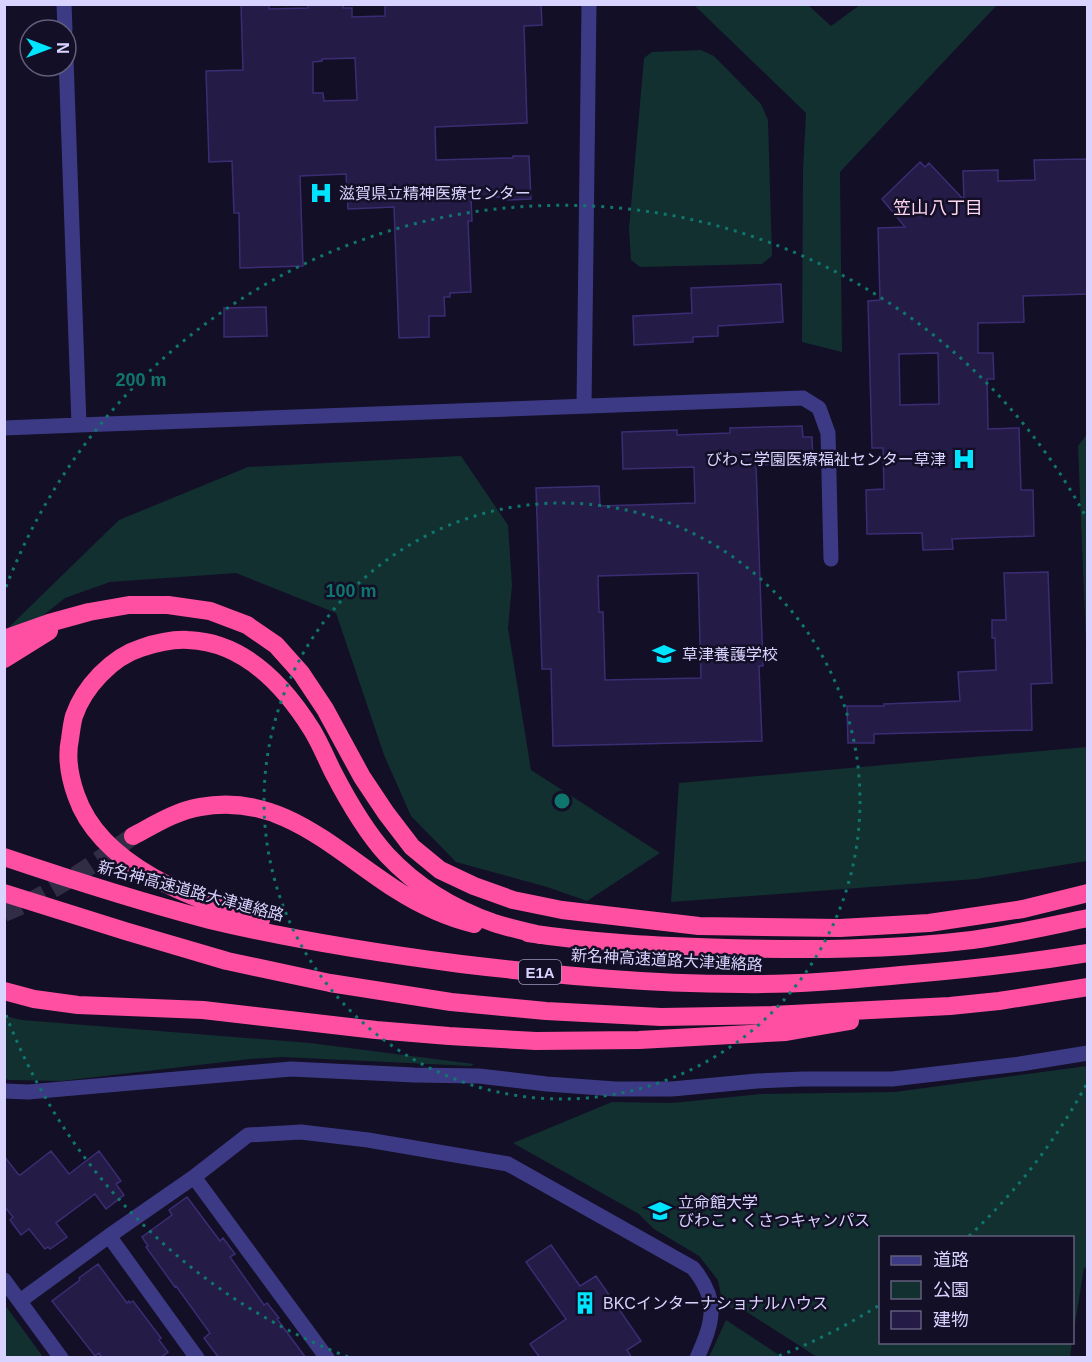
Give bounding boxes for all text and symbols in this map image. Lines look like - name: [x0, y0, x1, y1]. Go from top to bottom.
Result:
- north arrow: [18, 18, 78, 78]
- text: N: [54, 42, 71, 54]
- hospital icon: 滋賀県立精神医療センター: [308, 180, 334, 206]
- place label: 滋賀県立精神医療センター: [339, 185, 531, 202]
- district label: 笠山八丁目: [893, 198, 983, 218]
- text: 200 m: [115, 370, 167, 390]
- hospital icon: びわこ学園医療福祉センター草津: [951, 446, 977, 472]
- place label: びわこ学園医療福祉センター草津: [706, 451, 946, 468]
- text: 100 m: [325, 581, 377, 601]
- school or university icon: 草津養護学校: [651, 641, 677, 667]
- place label: 草津養護学校: [682, 646, 778, 663]
- centre of rings: [552, 791, 572, 811]
- street label: 新名神高速道路大津連絡路: [96, 858, 286, 924]
- street label: 新名神高速道路大津連絡路: [571, 946, 763, 974]
- road number: E1A: [519, 960, 561, 984]
- place label: 立命館大学 びわこ・くさつキャンパス: [678, 1194, 870, 1229]
- school or university icon: 立命館大学 びわこ・くさつキャンパス: [647, 1198, 673, 1224]
- legend: [879, 1236, 1074, 1344]
- text: 道路: [933, 1250, 969, 1270]
- text: 公園: [933, 1280, 969, 1300]
- building icon: BKCインターナショナルハウス: [572, 1290, 598, 1316]
- place label: BKCインターナショナルハウス: [603, 1295, 828, 1312]
- text: 建物: [933, 1310, 969, 1330]

